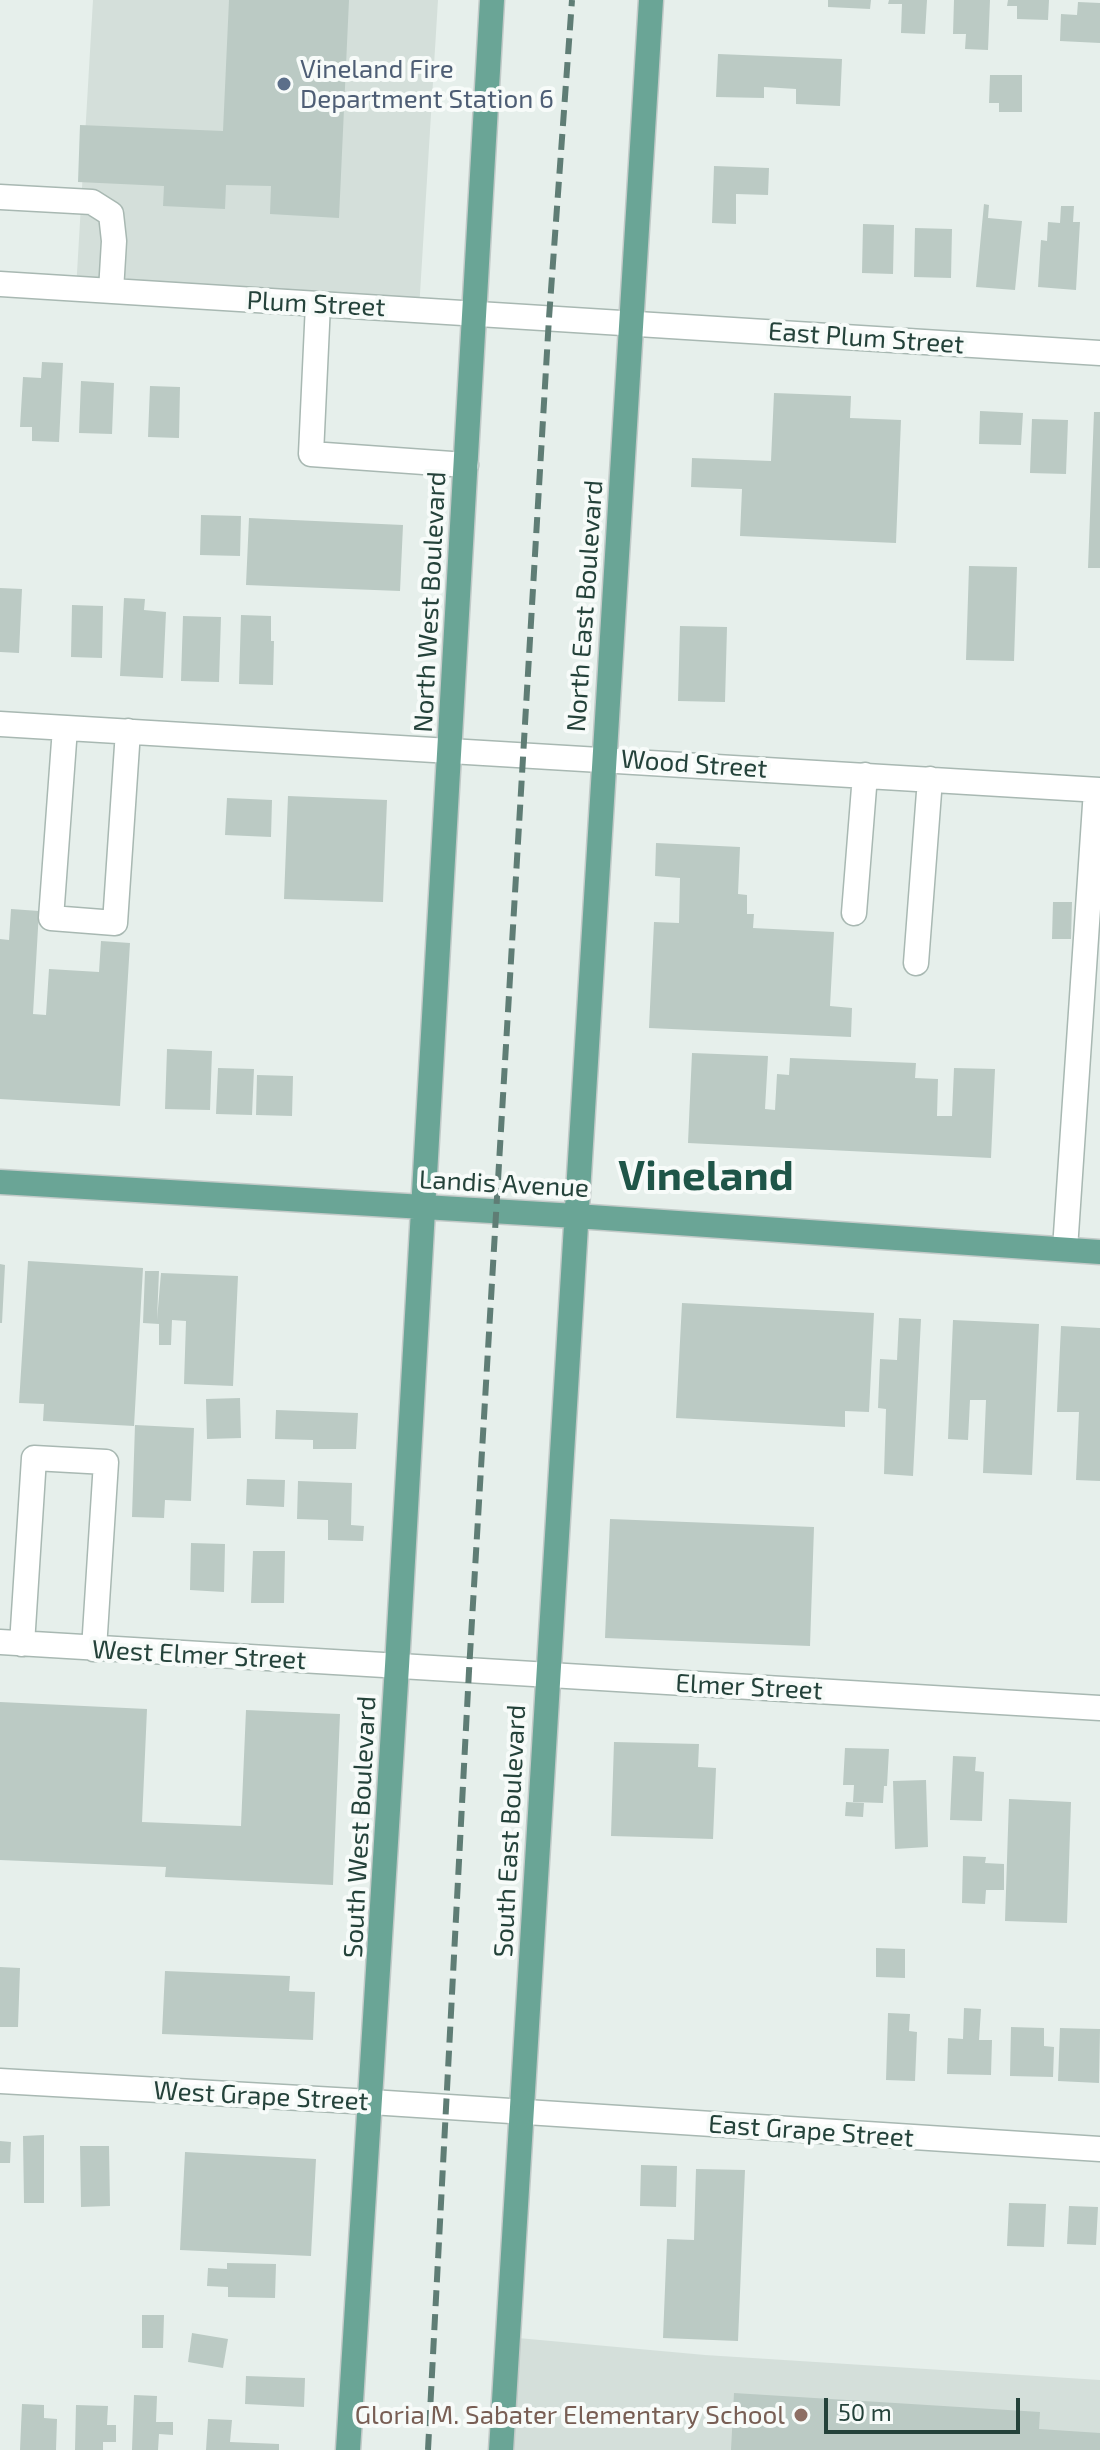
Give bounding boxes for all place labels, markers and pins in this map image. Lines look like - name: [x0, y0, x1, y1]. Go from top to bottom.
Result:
- place label: Vineland Fire Department Station 6: [300, 53, 554, 114]
- marker: Vineland Fire Department Station 6: [275, 75, 293, 93]
- place label: Gloria M. Sabater Elementary School: [355, 2399, 785, 2431]
- marker: Gloria M. Sabater Elementary School: [792, 2406, 810, 2424]

